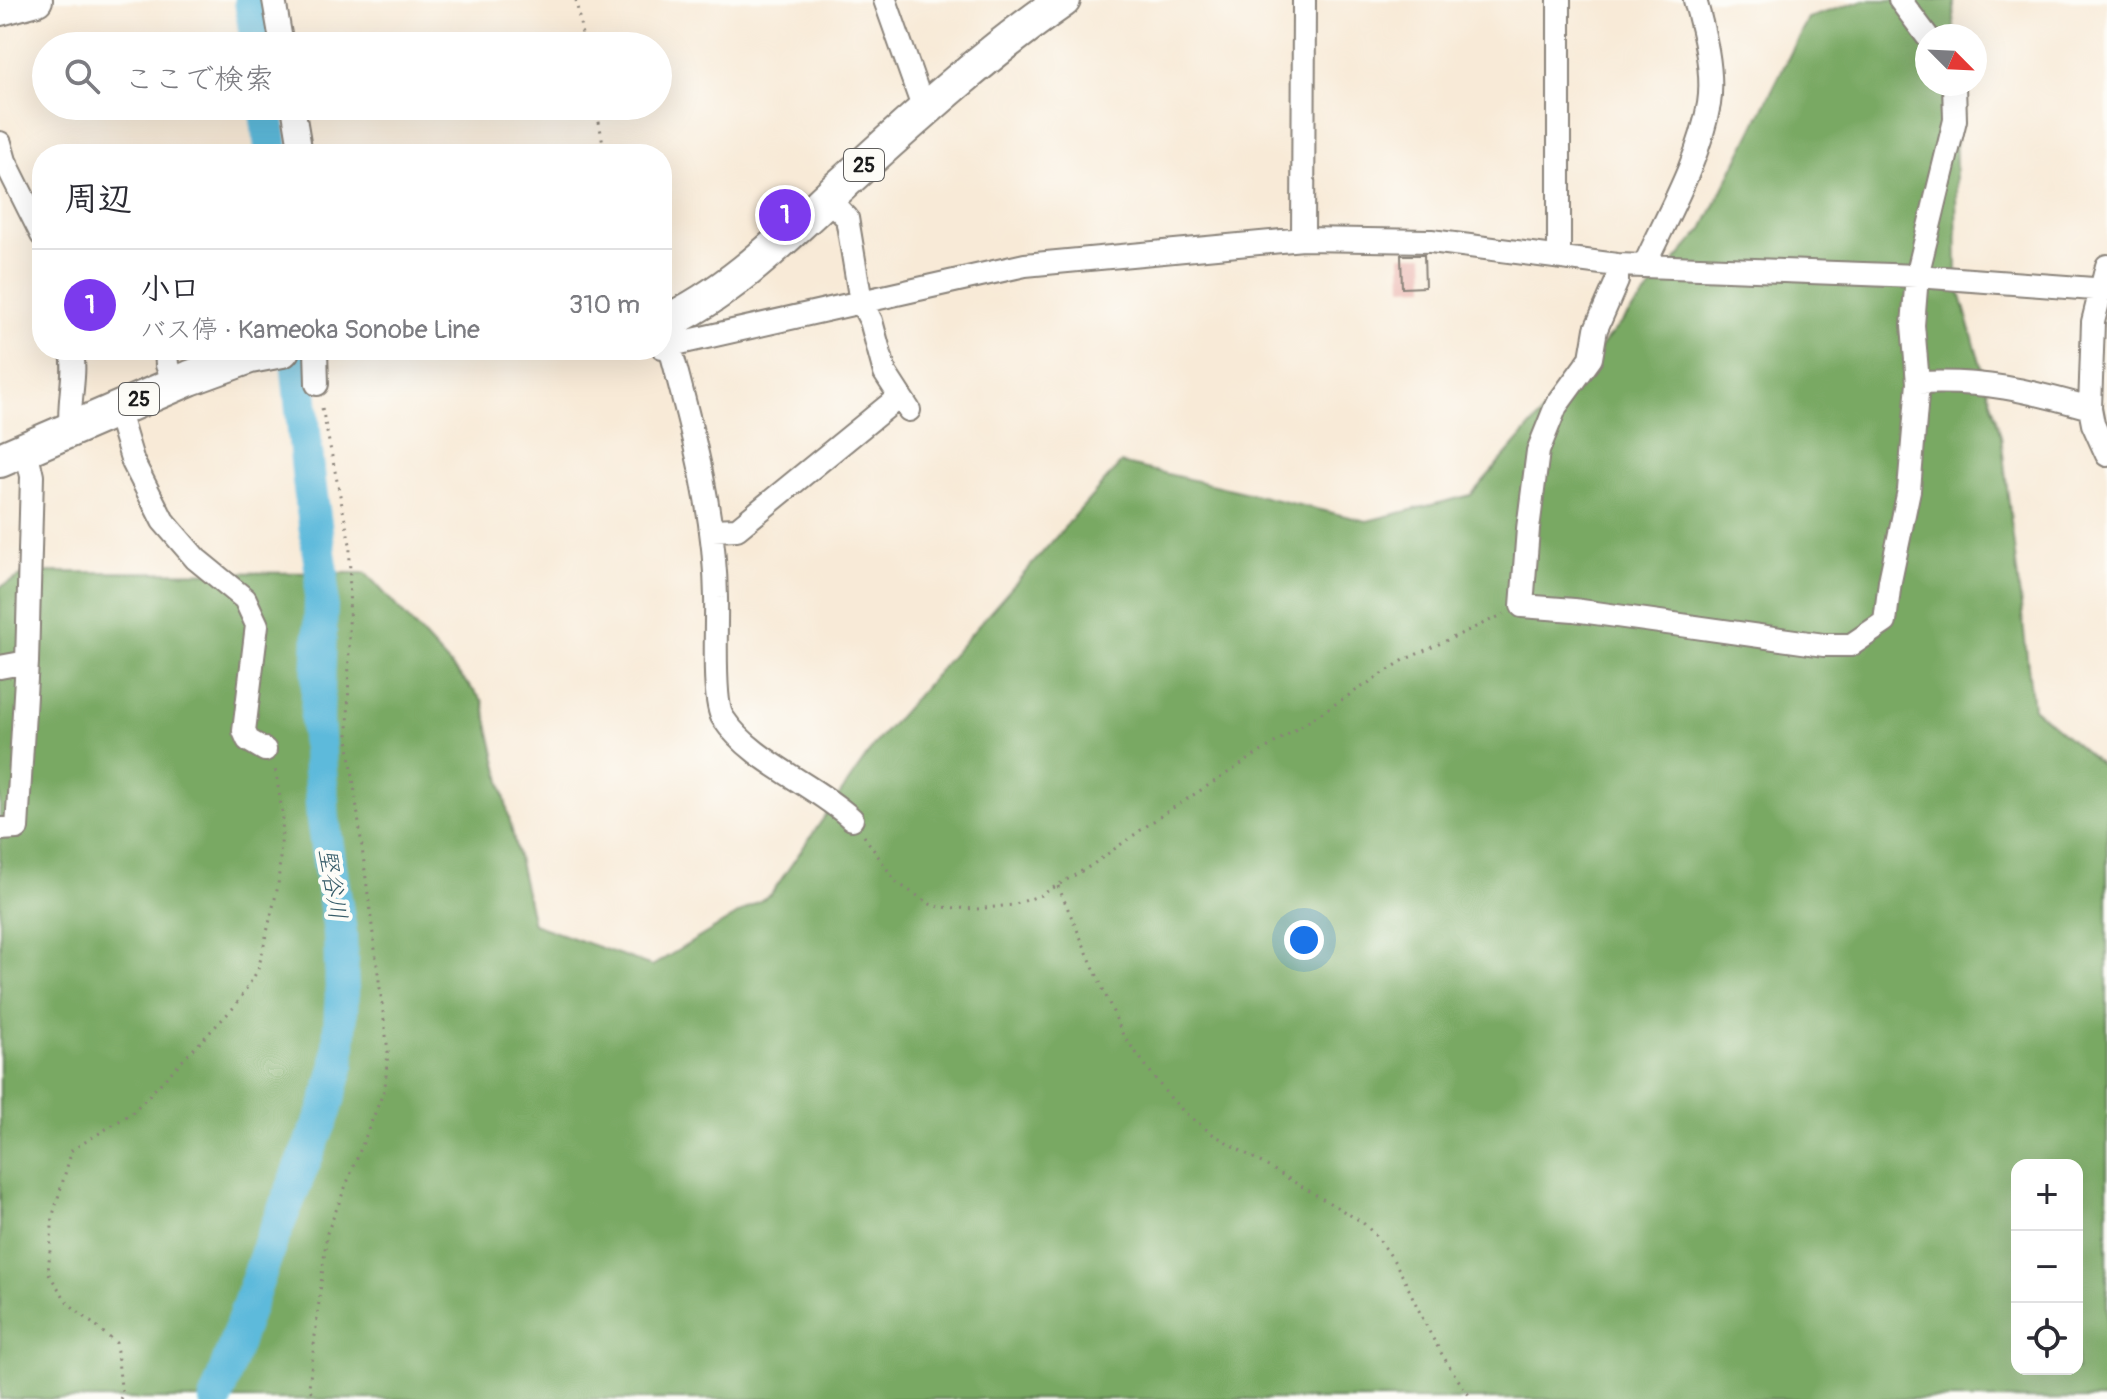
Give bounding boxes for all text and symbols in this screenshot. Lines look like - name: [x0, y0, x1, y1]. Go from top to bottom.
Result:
- north arrow: [1915, 24, 1987, 96]
- search box: [32, 32, 672, 120]
- icon: search: [60, 54, 104, 98]
- text: ここで検索: [124, 61, 274, 98]
- road number: 25: [844, 149, 884, 181]
- text: 周辺: [64, 178, 132, 221]
- pin: 1: [759, 185, 811, 245]
- text: 小口: [140, 271, 200, 308]
- text: 1: [85, 289, 95, 321]
- text: 310 m: [569, 289, 640, 321]
- text: バス停 · Kameoka Sonobe Line: [140, 314, 480, 346]
- road number: 25: [119, 383, 159, 415]
- water label: 堅谷川: [313, 846, 352, 922]
- your location: [1284, 920, 1324, 960]
- map controls: [2011, 1159, 2083, 1375]
- button: +: [2011, 1159, 2083, 1231]
- button: −: [2011, 1231, 2083, 1303]
- button: locate: [2011, 1303, 2083, 1375]

